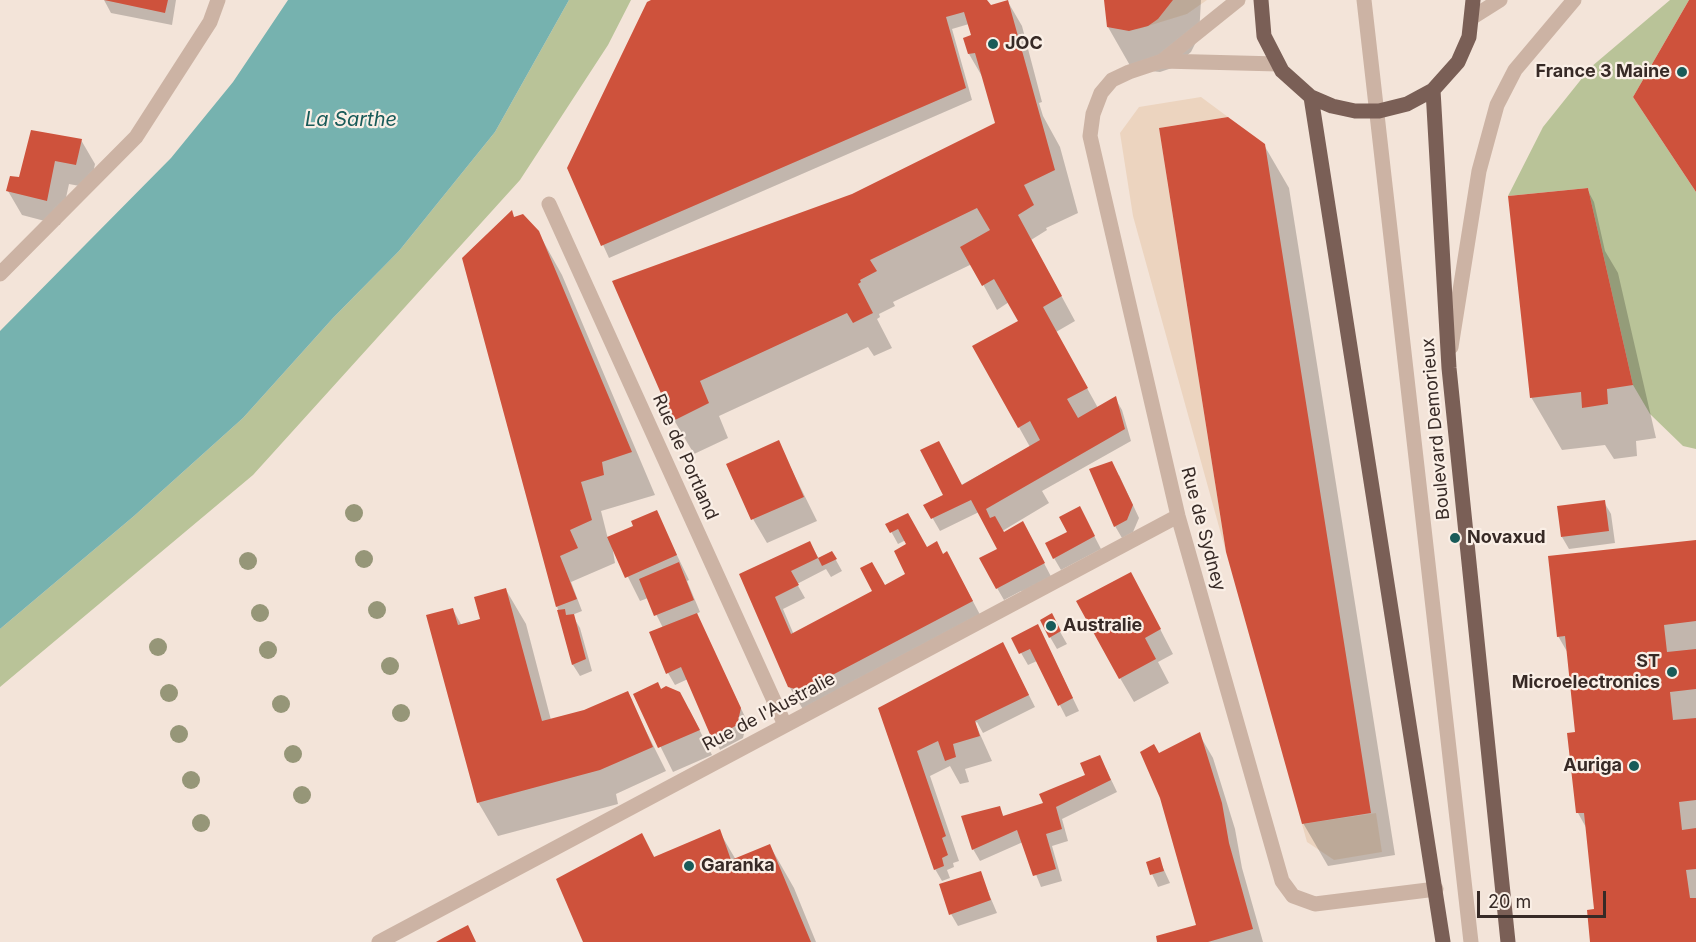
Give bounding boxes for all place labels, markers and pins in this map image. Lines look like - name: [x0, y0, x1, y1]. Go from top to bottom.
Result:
- place label: JOC: [1005, 33, 1043, 55]
- marker: JOC: [986, 37, 1000, 51]
- place label: France 3 Maine: [1536, 61, 1670, 83]
- marker: France 3 Maine: [1675, 65, 1689, 79]
- place label: Novaxud: [1467, 527, 1545, 549]
- marker: Novaxud: [1448, 531, 1462, 545]
- place label: Australie: [1063, 615, 1142, 637]
- marker: Australie: [1044, 619, 1058, 633]
- place label: ST Microelectronics: [1512, 651, 1660, 694]
- marker: ST Microelectronics: [1665, 665, 1679, 679]
- place label: Auriga: [1563, 755, 1622, 777]
- marker: Auriga: [1627, 759, 1641, 773]
- place label: Garanka: [701, 855, 775, 877]
- marker: Garanka: [682, 859, 696, 873]

